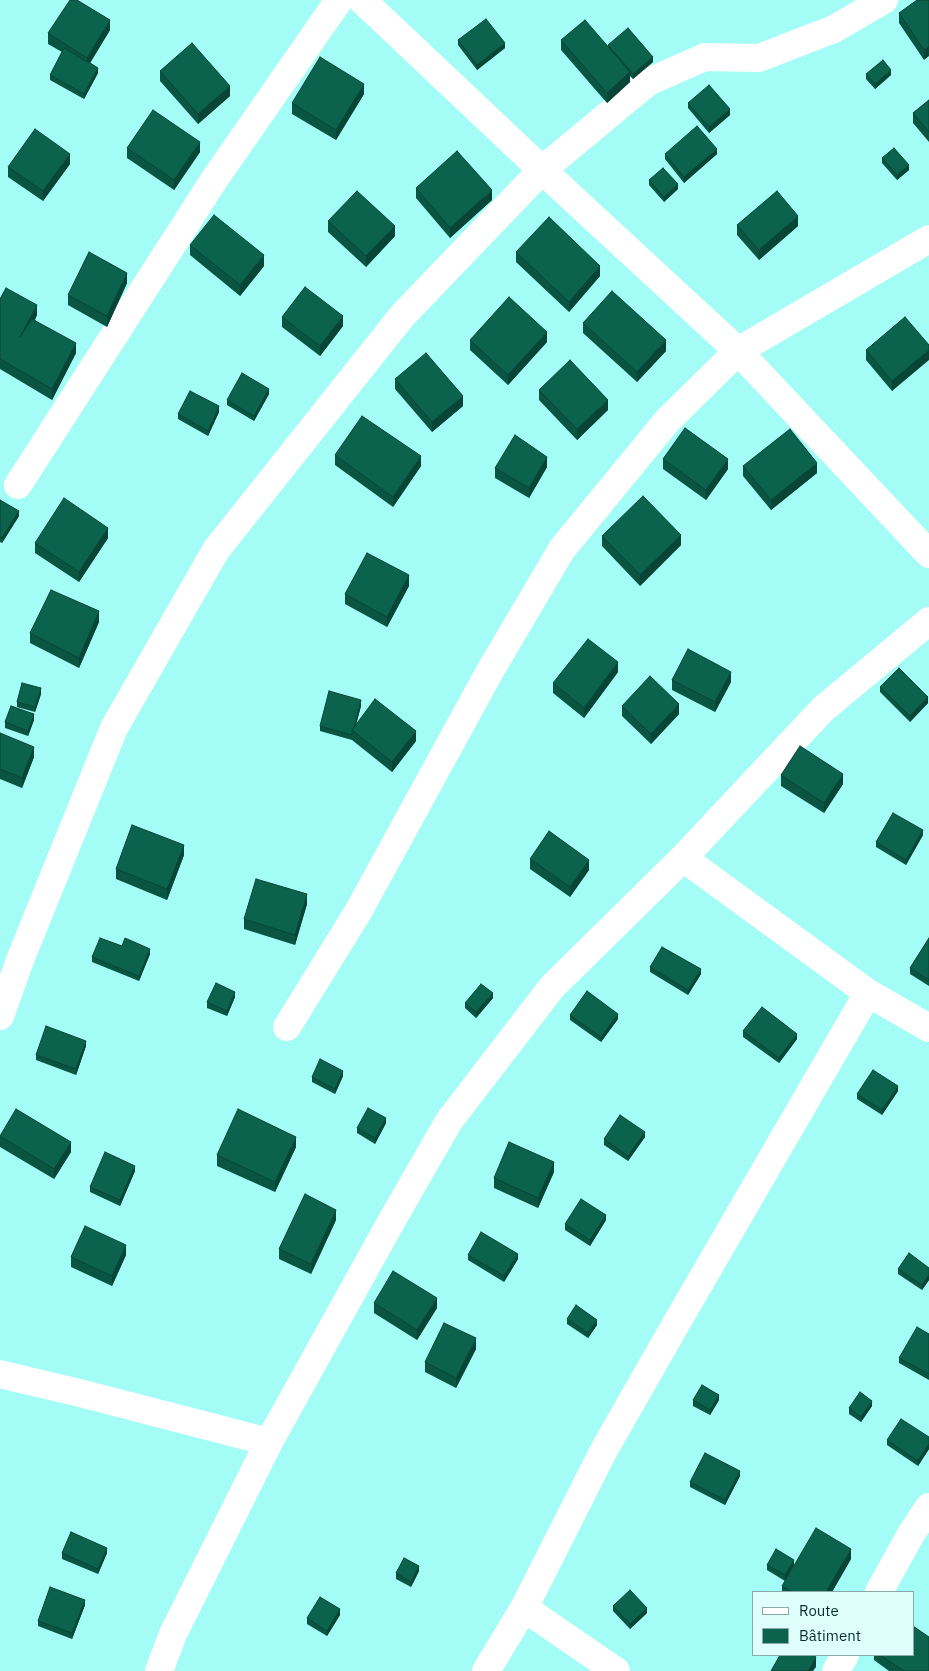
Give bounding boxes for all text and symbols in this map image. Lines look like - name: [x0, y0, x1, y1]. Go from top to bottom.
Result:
- legend: [752, 1591, 914, 1656]
- text: Route: [799, 1601, 839, 1620]
- text: Bâtiment: [799, 1626, 861, 1645]

